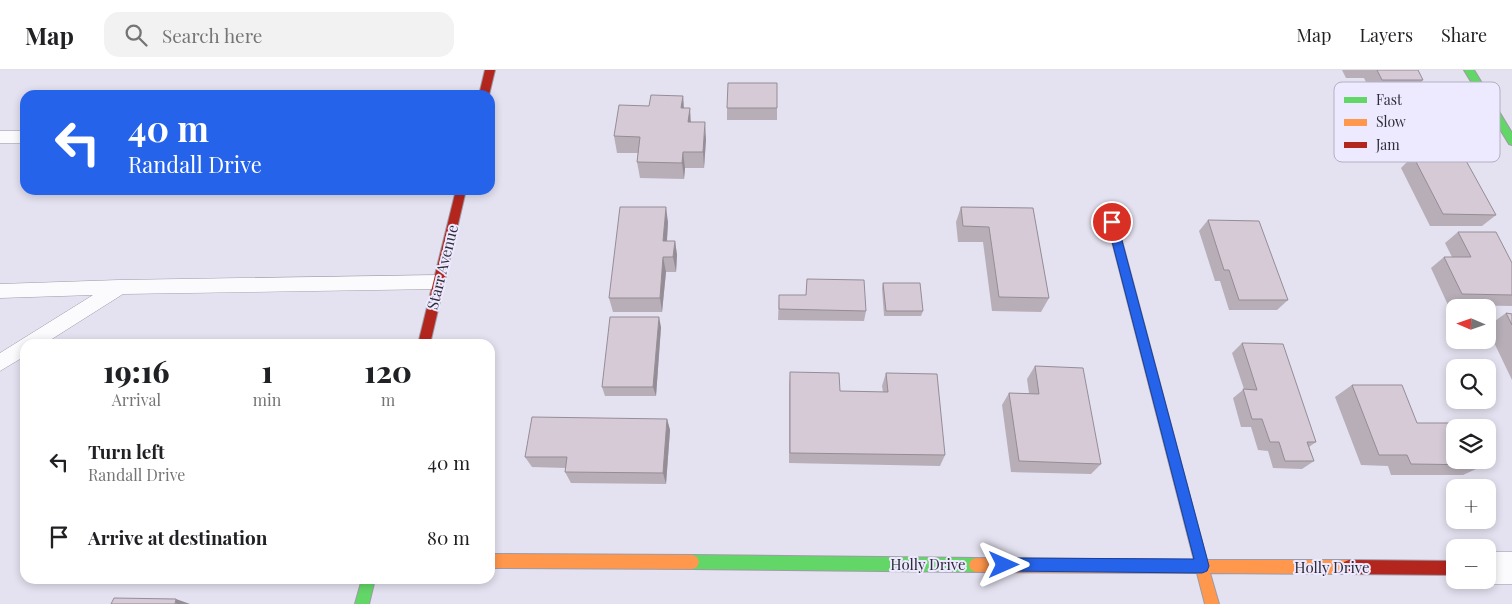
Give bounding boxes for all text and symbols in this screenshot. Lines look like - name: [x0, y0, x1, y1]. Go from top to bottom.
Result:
- search box: [104, 12, 454, 57]
- text: Map: [25, 19, 74, 51]
- icon: search: [122, 21, 150, 49]
- text: Search here: [162, 22, 262, 48]
- text: Map: [1296, 23, 1331, 47]
- text: Layers: [1359, 23, 1413, 47]
- text: Share: [1441, 23, 1487, 47]
- legend: [1334, 82, 1500, 162]
- text: Fast: [1376, 90, 1403, 109]
- text: 40 m: [128, 104, 209, 151]
- icon: left: [45, 110, 110, 175]
- text: Slow: [1376, 112, 1406, 131]
- text: Jam: [1375, 135, 1400, 154]
- text: Randall Drive: [128, 149, 262, 179]
- pin: [1091, 201, 1133, 243]
- icon: arrive: [1098, 208, 1126, 236]
- street label: Starr Avenue: [422, 223, 462, 311]
- north arrow: [1446, 299, 1496, 349]
- map controls: [1446, 299, 1496, 589]
- text: 19:16: [103, 351, 170, 391]
- text: 1: [261, 351, 273, 391]
- text: 120: [364, 351, 412, 391]
- button: search: [1446, 359, 1496, 409]
- text: Arrival: [112, 389, 161, 410]
- text: min: [253, 389, 281, 410]
- text: m: [381, 389, 395, 410]
- button: layers: [1446, 419, 1496, 469]
- text: Turn left: [88, 438, 165, 464]
- icon: left: [45, 448, 73, 476]
- text: 40 m: [428, 449, 470, 475]
- text: Randall Drive: [88, 464, 185, 485]
- button: +: [1446, 479, 1496, 529]
- icon: arrive: [45, 523, 73, 551]
- text: Arrive at destination: [88, 524, 268, 550]
- text: 80 m: [427, 524, 470, 550]
- position arrow: [977, 538, 1029, 590]
- button: −: [1446, 539, 1496, 589]
- street label: Holly Drive: [890, 554, 966, 574]
- street label: Holly Drive: [1294, 557, 1370, 577]

